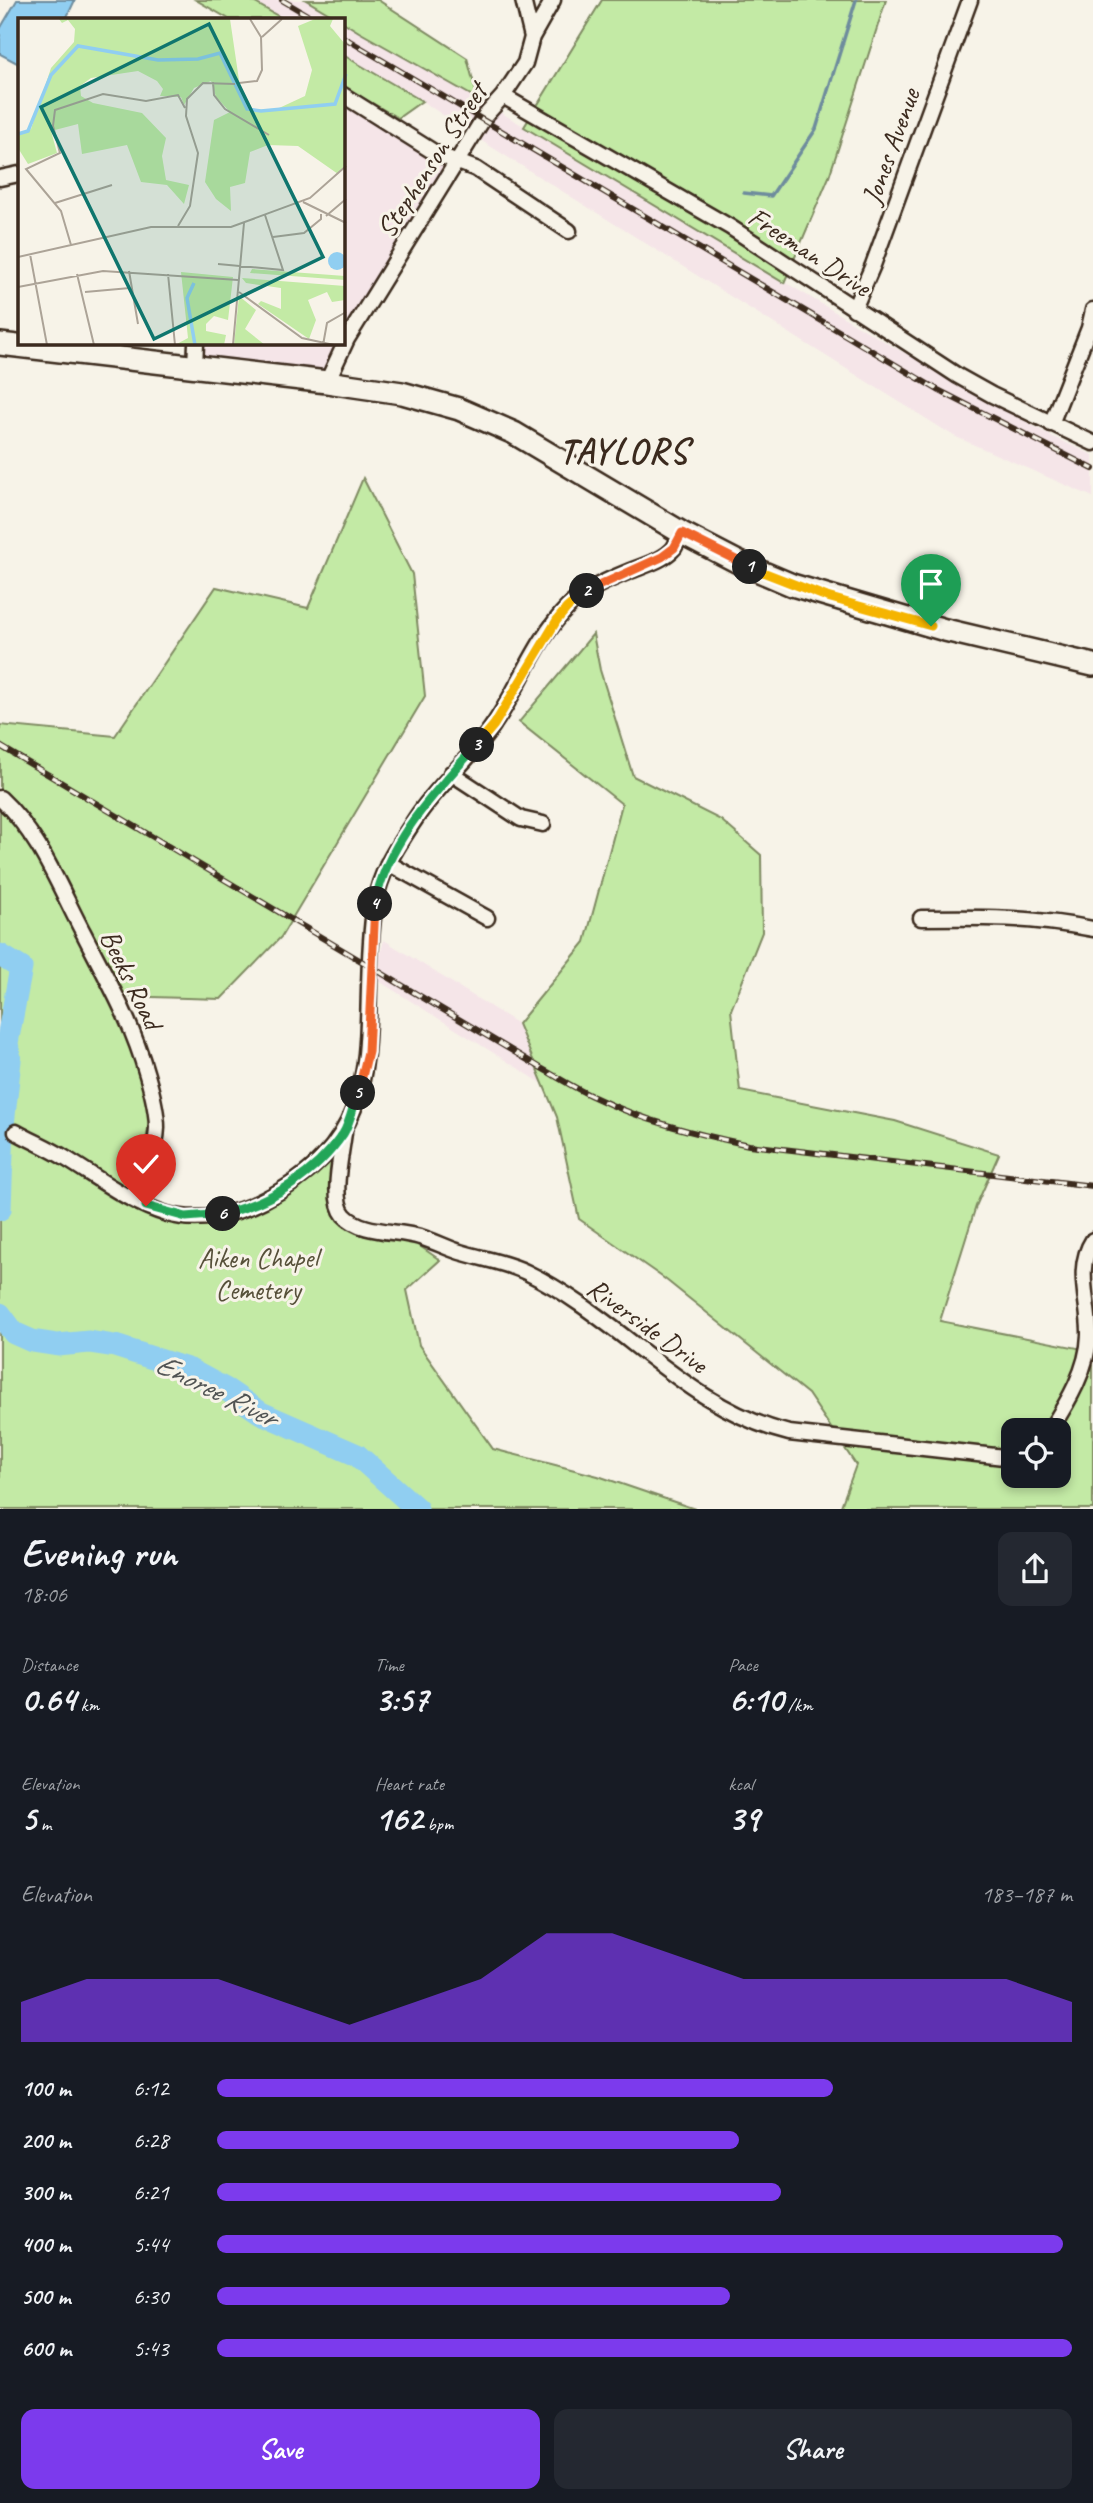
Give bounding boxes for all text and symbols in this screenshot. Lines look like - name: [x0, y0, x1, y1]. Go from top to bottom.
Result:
- inset map: [18, 18, 345, 345]
- street label: Stephenson Street: [368, 73, 496, 244]
- street label: Jones Avenue: [853, 82, 928, 211]
- street label: Freeman Drive: [742, 199, 879, 305]
- district label: TAYLORS: [559, 429, 694, 474]
- pin: 1: [732, 550, 768, 584]
- text: 1: [745, 554, 754, 578]
- pin: [901, 554, 961, 626]
- icon: arrive: [912, 565, 950, 603]
- pin: 2: [570, 574, 604, 608]
- text: 2: [582, 578, 591, 602]
- pin: 3: [460, 728, 494, 762]
- text: 3: [472, 732, 481, 756]
- pin: 4: [358, 886, 392, 922]
- text: 4: [370, 891, 379, 915]
- street label: Beeks Road: [93, 924, 172, 1038]
- pin: 5: [340, 1076, 376, 1110]
- text: 5: [353, 1080, 362, 1104]
- pin: [116, 1134, 176, 1206]
- icon: check: [127, 1145, 165, 1183]
- pin: 6: [206, 1196, 241, 1232]
- text: 6: [218, 1201, 227, 1225]
- park label: Aiken Chapel Cemetery: [198, 1240, 323, 1307]
- street label: Riverside Drive: [581, 1270, 716, 1382]
- water label: Enoree River: [149, 1344, 287, 1438]
- map controls: [1001, 1418, 1071, 1488]
- button: locate: [1001, 1418, 1071, 1488]
- text: Evening run: [21, 1530, 177, 1577]
- button: share: [998, 1532, 1072, 1606]
- text: 18:06: [21, 1580, 67, 1609]
- text: Distance: [21, 1653, 78, 1677]
- text: Time: [375, 1653, 404, 1677]
- text: Pace: [728, 1653, 758, 1677]
- text: 0.64: [21, 1677, 76, 1722]
- text: 3:57: [375, 1677, 428, 1722]
- text: 6:10: [728, 1677, 783, 1722]
- text: km: [76, 1693, 99, 1717]
- text: /km: [783, 1693, 813, 1717]
- text: Elevation: [21, 1772, 79, 1796]
- text: Heart rate: [375, 1772, 444, 1796]
- text: kcal: [728, 1772, 753, 1796]
- text: 5: [21, 1796, 36, 1841]
- text: 162: [375, 1796, 423, 1841]
- text: 39: [728, 1796, 759, 1841]
- text: m: [36, 1812, 51, 1836]
- text: bpm: [423, 1812, 453, 1836]
- text: Elevation: [21, 1880, 92, 1909]
- text: 183–187 m: [981, 1880, 1072, 1909]
- text: 100 m: [21, 2074, 71, 2103]
- text: 6:12: [133, 2074, 169, 2103]
- text: 200 m: [21, 2126, 71, 2155]
- text: 6:28: [133, 2126, 169, 2155]
- text: 300 m: [21, 2178, 71, 2207]
- text: 6:21: [133, 2178, 169, 2207]
- text: 400 m: [21, 2230, 71, 2259]
- text: 5:44: [133, 2230, 169, 2259]
- text: 500 m: [21, 2282, 70, 2311]
- text: 6:30: [133, 2282, 169, 2311]
- text: 600 m: [21, 2334, 71, 2363]
- text: 5:43: [133, 2334, 169, 2363]
- button: Save: [21, 2409, 540, 2489]
- button: Share: [554, 2409, 1072, 2489]

